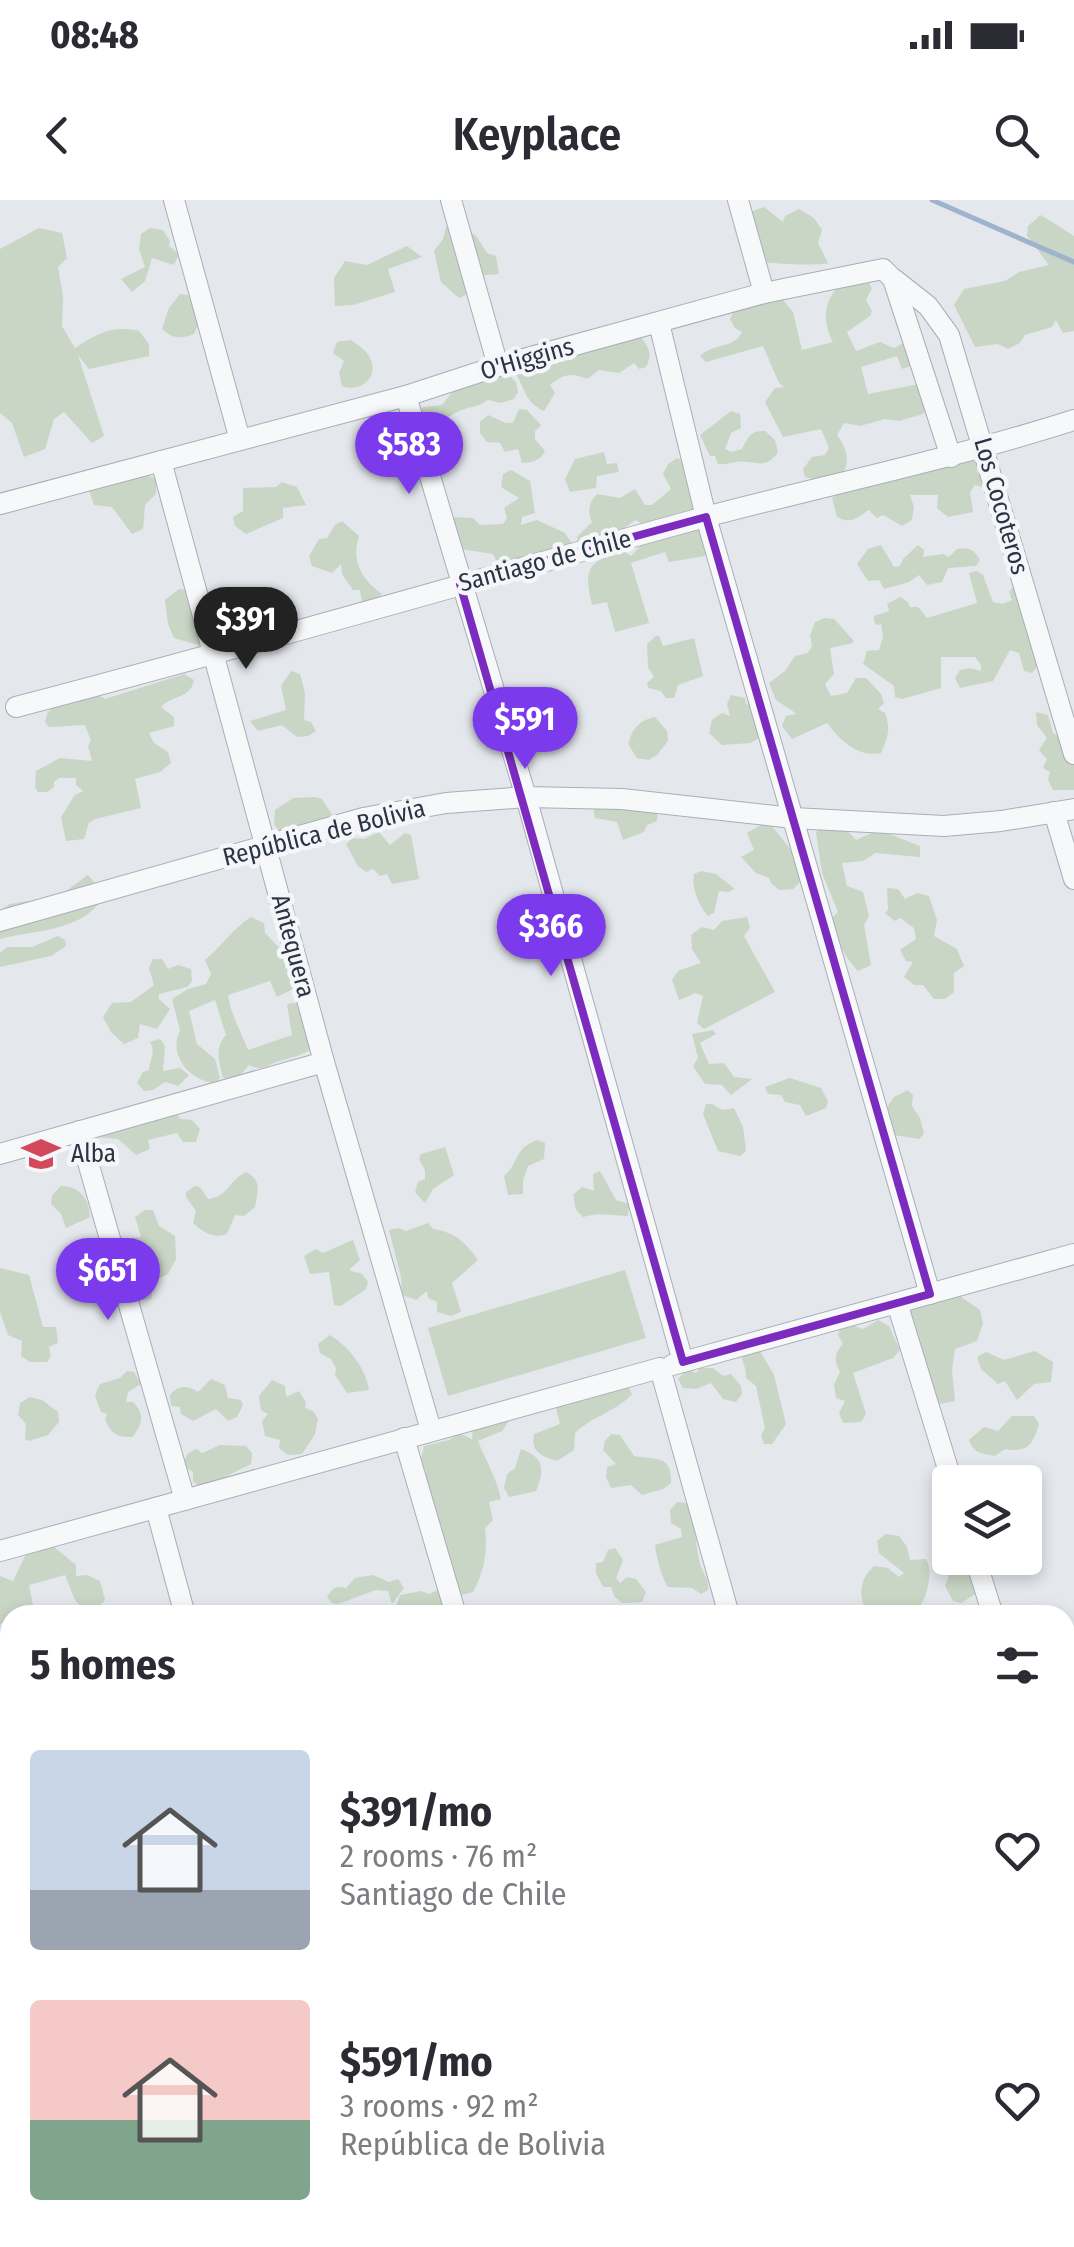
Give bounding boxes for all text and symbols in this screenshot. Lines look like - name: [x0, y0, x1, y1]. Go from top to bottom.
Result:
- text: 08:48: [50, 12, 139, 58]
- icon: back: [30, 108, 85, 163]
- text: Keyplace: [453, 108, 621, 162]
- icon: search: [989, 108, 1044, 163]
- street label: O'Higgins: [477, 331, 577, 387]
- pin: $583: [350, 412, 468, 497]
- text: $583: [377, 425, 441, 463]
- street label: Los Cocoteros: [967, 434, 1035, 578]
- street label: Santiago de Chile: [456, 524, 634, 598]
- pin: $391: [187, 587, 305, 672]
- text: $391: [216, 600, 276, 638]
- pin: $591: [466, 687, 584, 772]
- text: $591: [495, 700, 555, 738]
- street label: República de Bolivia: [220, 793, 428, 873]
- street label: Antequera: [265, 891, 321, 1001]
- pin: $366: [492, 894, 610, 979]
- text: $366: [519, 907, 583, 945]
- school or university icon: Alba: [20, 1133, 62, 1175]
- place label: Alba: [71, 1139, 116, 1169]
- pin: $651: [49, 1238, 167, 1323]
- text: $651: [78, 1251, 138, 1289]
- map controls: [932, 1465, 1042, 1575]
- button: layers: [932, 1465, 1042, 1575]
- icon: filters: [990, 1638, 1045, 1693]
- text: 5 homes: [30, 1640, 176, 1690]
- text: $391/mo: [340, 1787, 492, 1837]
- icon: home: [110, 1790, 230, 1910]
- icon: heart: [990, 1823, 1045, 1878]
- text: 2 rooms · 76 m²: [340, 1837, 537, 1875]
- text: Santiago de Chile: [340, 1875, 567, 1913]
- text: $591/mo: [340, 2037, 493, 2087]
- icon: home: [110, 2040, 230, 2160]
- icon: heart: [990, 2073, 1045, 2128]
- text: 3 rooms · 92 m²: [340, 2087, 539, 2125]
- text: República de Bolivia: [340, 2125, 606, 2163]

